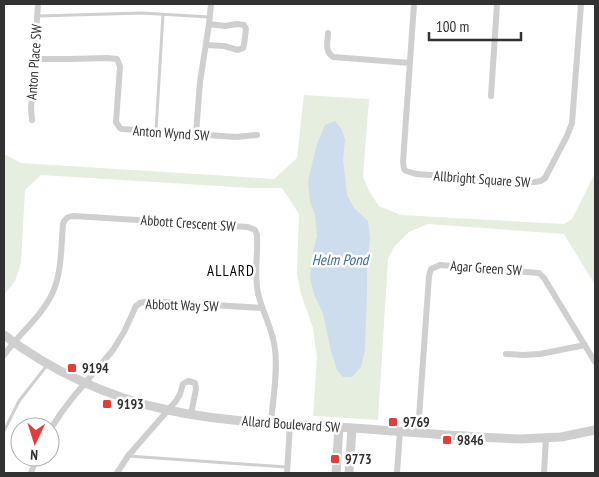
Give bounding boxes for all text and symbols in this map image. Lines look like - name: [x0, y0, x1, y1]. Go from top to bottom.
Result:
- scale bar: [429, 10, 522, 42]
- text: 100 m: [436, 17, 469, 36]
- street label: Anton Place SW: [22, 23, 46, 100]
- street label: Anton Wynd SW: [132, 121, 210, 145]
- street label: Allbright Square SW: [433, 167, 532, 191]
- street label: Abbott Crescent SW: [140, 211, 237, 235]
- water label: Helm Pond: [312, 250, 371, 269]
- street label: Agar Green SW: [450, 257, 523, 280]
- district label: ALLARD: [207, 261, 255, 280]
- street label: Abbott Way SW: [145, 295, 219, 315]
- place label: 9194: [82, 359, 109, 377]
- marker: 9194: [66, 362, 78, 374]
- place label: 9193: [117, 395, 144, 413]
- marker: 9193: [101, 398, 113, 410]
- street label: Allard Boulevard SW: [241, 412, 341, 436]
- place label: 9769: [403, 413, 430, 431]
- marker: 9769: [387, 416, 399, 428]
- north arrow: [10, 417, 60, 467]
- place label: 9846: [457, 431, 484, 449]
- marker: 9846: [441, 434, 453, 446]
- text: N: [30, 446, 38, 464]
- place label: 9773: [345, 450, 372, 468]
- marker: 9773: [329, 453, 341, 465]

